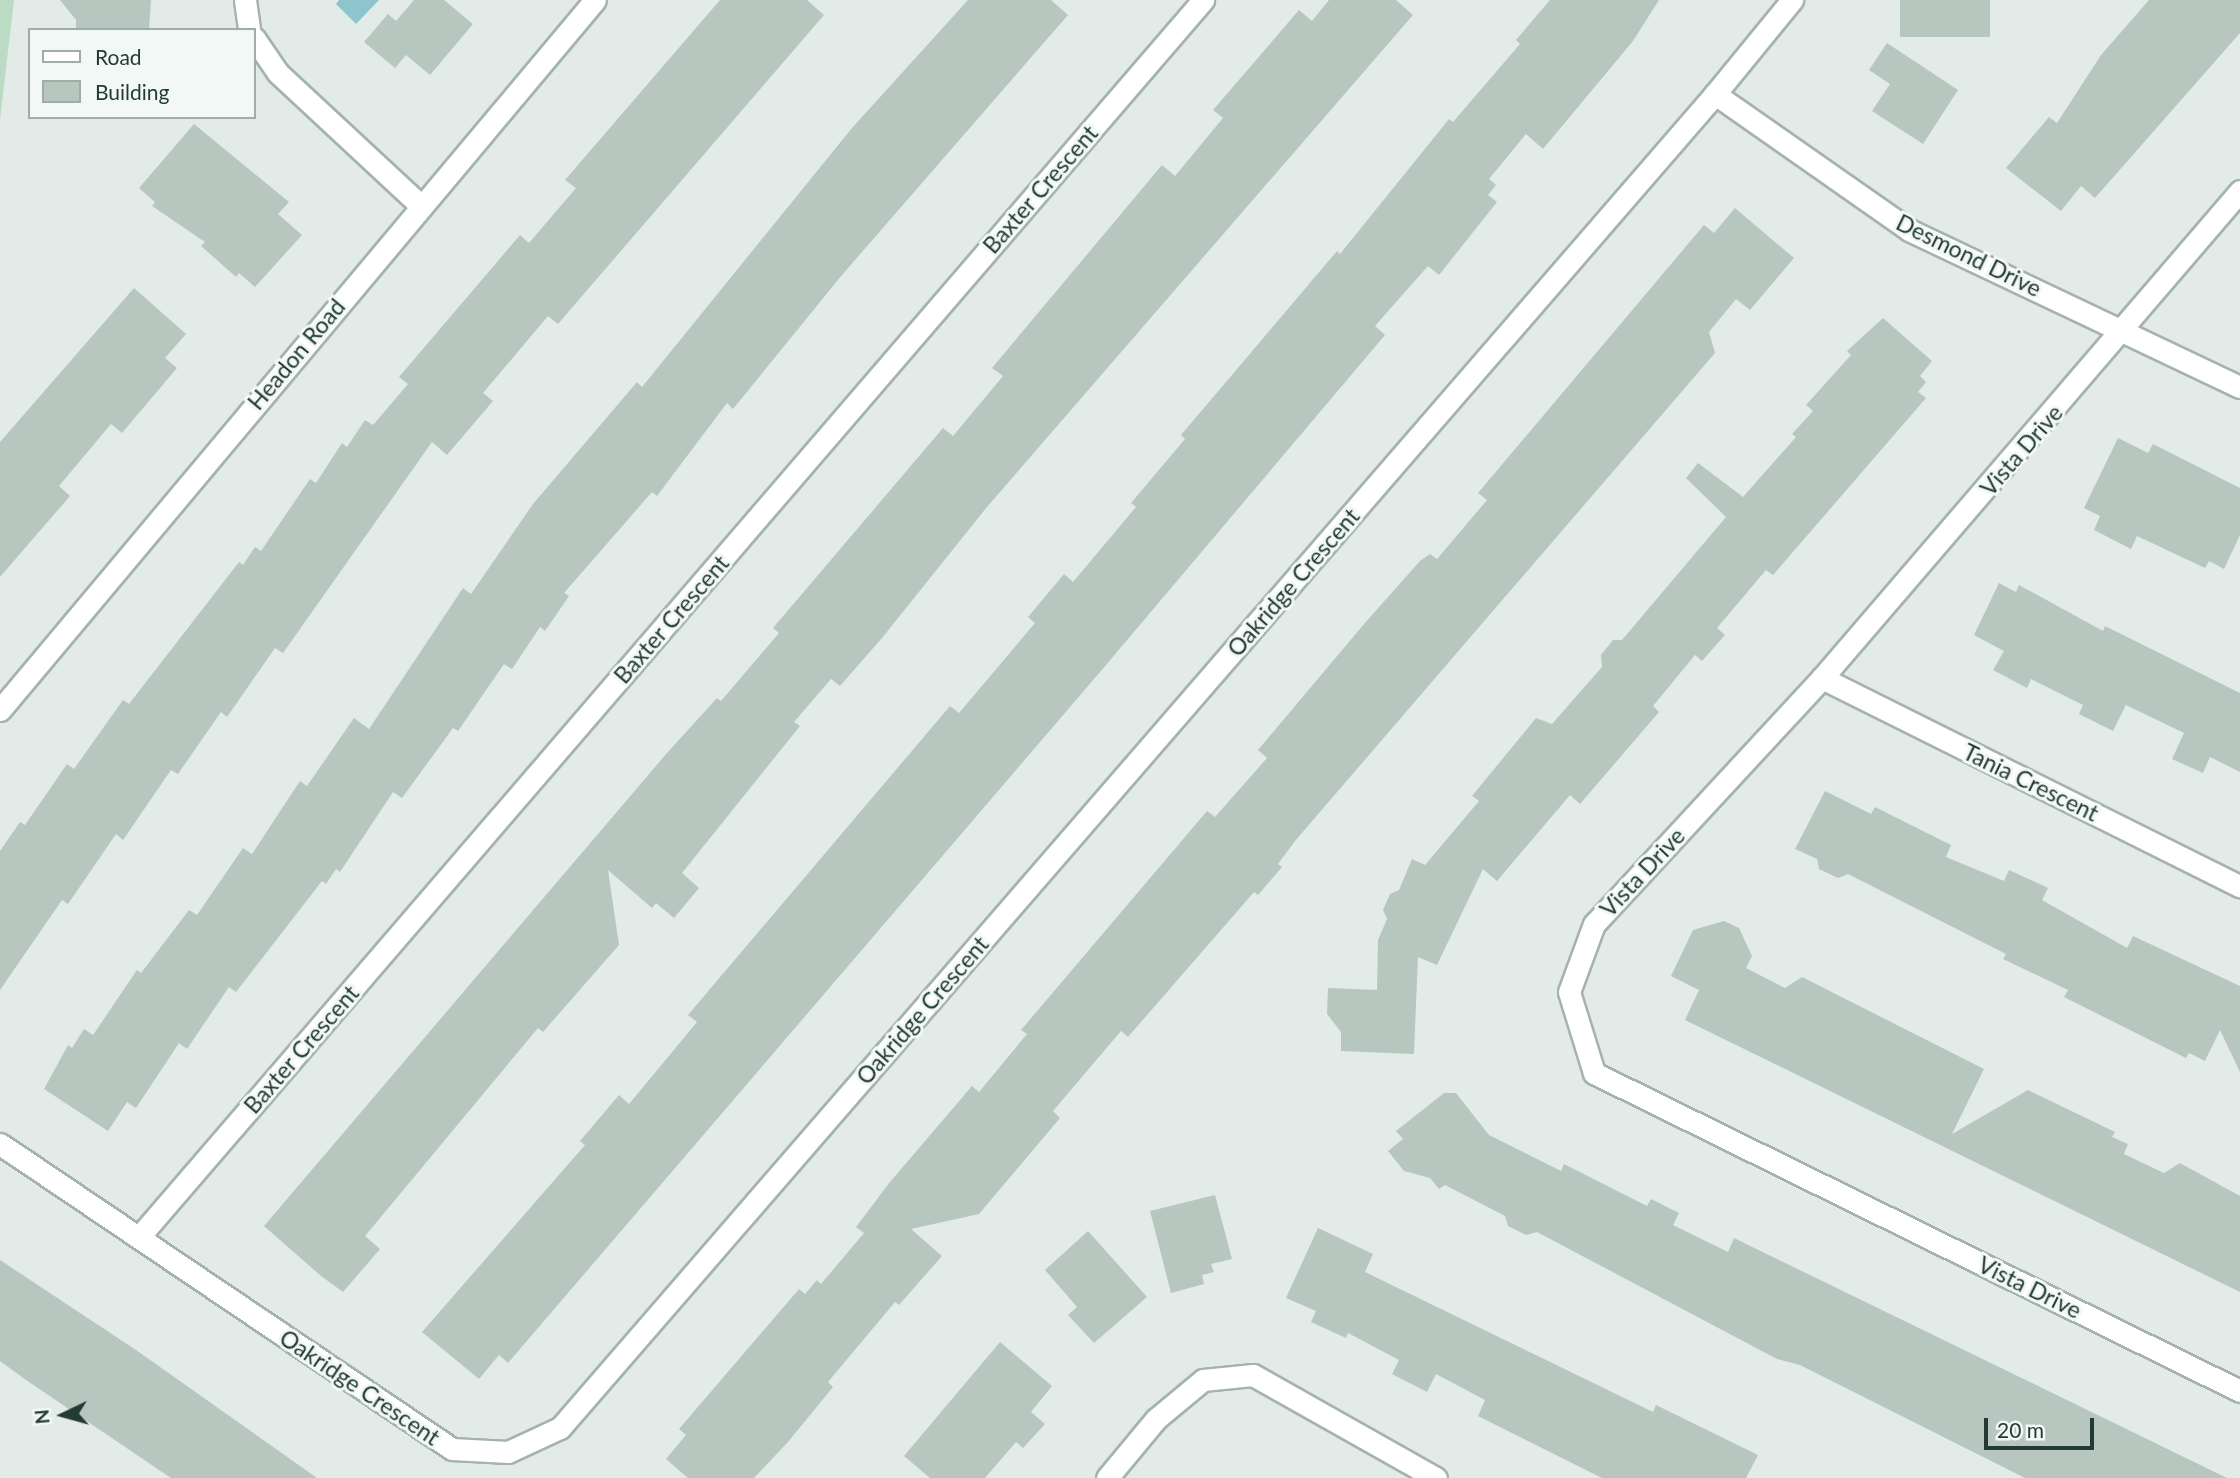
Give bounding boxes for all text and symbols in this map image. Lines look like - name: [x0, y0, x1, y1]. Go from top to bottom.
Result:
- legend: [28, 28, 256, 119]
- text: Road: [95, 44, 142, 69]
- text: Building: [95, 79, 170, 104]
- street label: Baxter Crescent: [977, 119, 1103, 259]
- street label: Desmond Drive: [1892, 208, 2046, 302]
- street label: Headon Road: [242, 293, 350, 415]
- street label: Vista Drive: [1974, 399, 2068, 501]
- street label: Oakridge Crescent: [1221, 502, 1365, 662]
- street label: Baxter Crescent: [608, 549, 734, 689]
- street label: Tania Crescent: [1959, 737, 2103, 827]
- street label: Vista Drive: [1594, 822, 1690, 922]
- street label: Oakridge Crescent: [850, 930, 994, 1090]
- street label: Baxter Crescent: [238, 979, 364, 1119]
- street label: Vista Drive: [1974, 1250, 2086, 1324]
- street label: Oakridge Crescent: [275, 1323, 445, 1451]
- north arrow: [28, 1380, 98, 1450]
- scale bar: [1988, 1404, 2098, 1448]
- text: N: [29, 1409, 54, 1425]
- text: 20 m: [1997, 1417, 2044, 1442]

